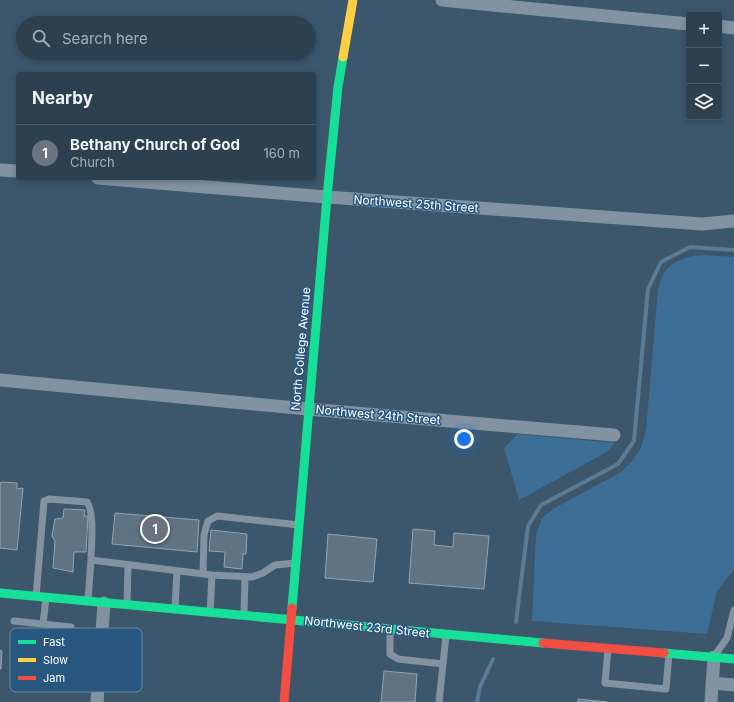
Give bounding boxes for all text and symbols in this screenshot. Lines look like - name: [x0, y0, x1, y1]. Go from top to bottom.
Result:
- map controls: [686, 12, 722, 120]
- button: +: [686, 12, 722, 48]
- search box: [16, 16, 316, 60]
- icon: search: [30, 27, 52, 49]
- text: Search here: [62, 29, 148, 48]
- button: −: [686, 48, 722, 84]
- button: layers: [686, 84, 722, 120]
- text: Nearby: [32, 88, 93, 108]
- text: Bethany Church of God: [70, 135, 240, 154]
- text: 1: [42, 145, 48, 161]
- text: 160 m: [263, 145, 300, 161]
- text: Church: [70, 154, 115, 170]
- street label: Northwest 25th Street: [353, 192, 479, 215]
- street label: North College Avenue: [288, 287, 313, 411]
- street label: Northwest 24th Street: [315, 402, 441, 427]
- your location: [454, 429, 474, 449]
- pin: 1: [142, 514, 168, 544]
- street label: Northwest 23rd Street: [304, 612, 430, 641]
- legend: [10, 628, 142, 692]
- text: Fast: [43, 635, 65, 649]
- text: Slow: [43, 653, 68, 667]
- text: Jam: [43, 671, 65, 685]

